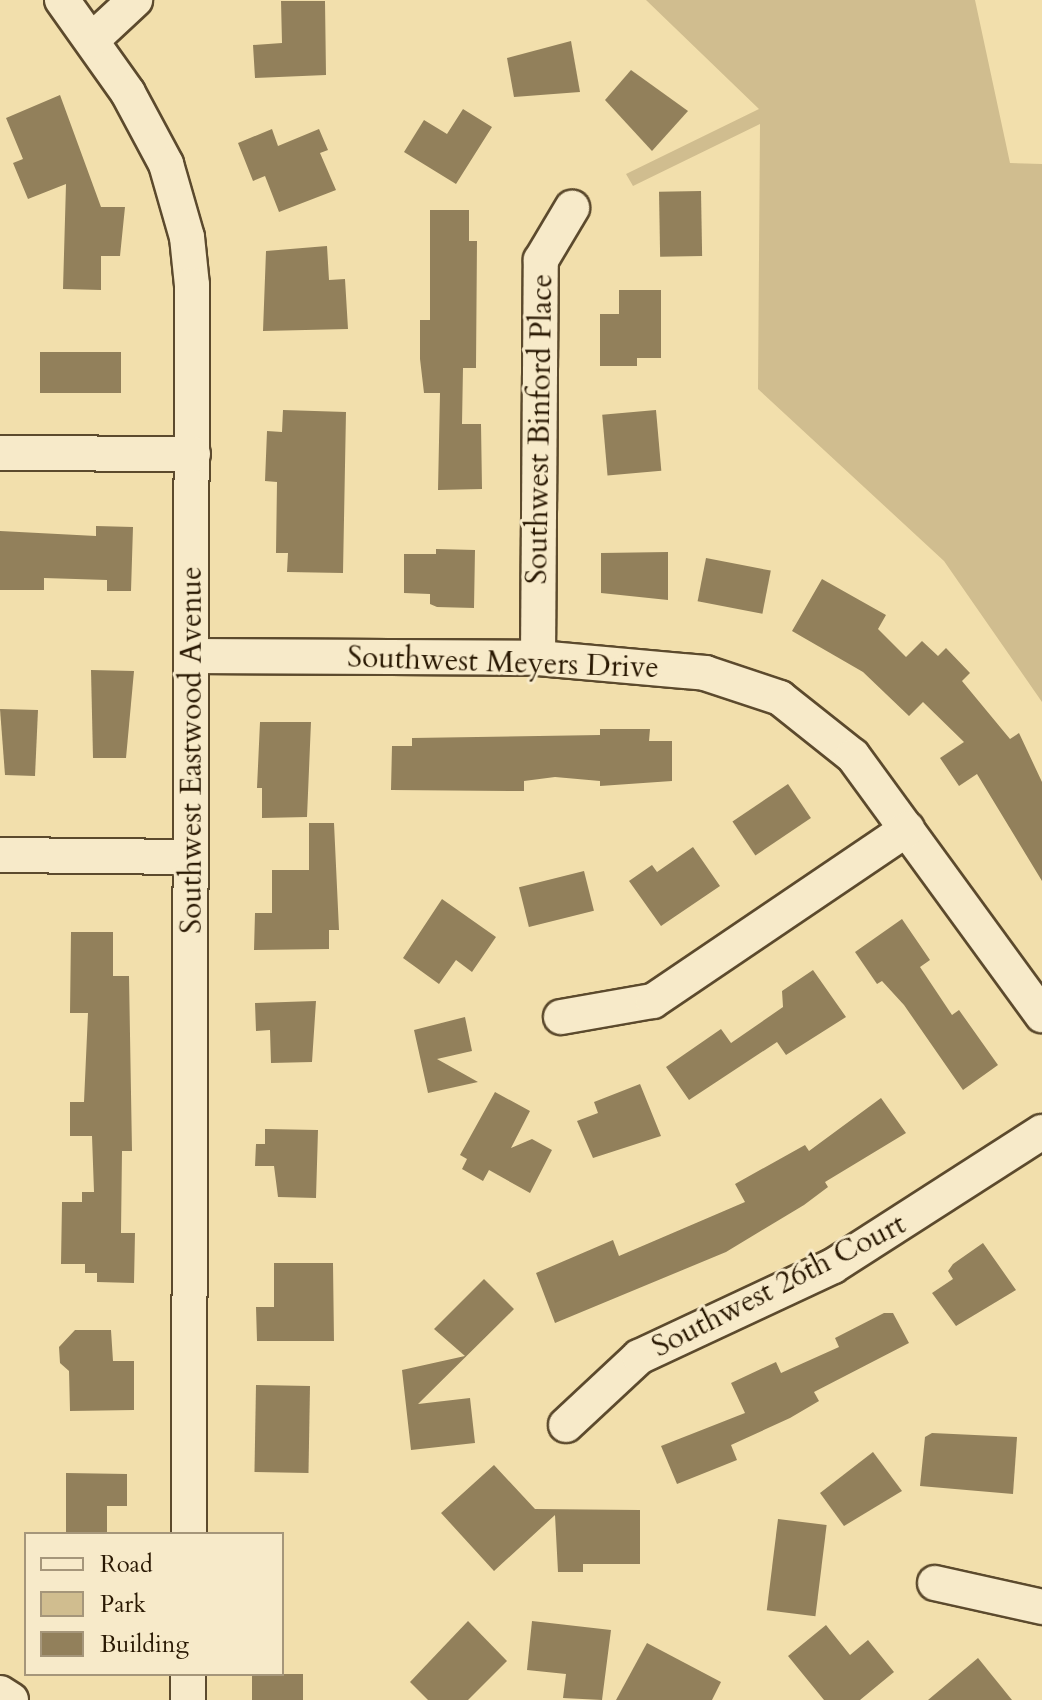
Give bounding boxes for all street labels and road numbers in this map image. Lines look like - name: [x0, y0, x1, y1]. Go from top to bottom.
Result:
- street label: Southwest Binford Place: [519, 273, 561, 585]
- street label: Southwest Eastwood Avenue: [174, 566, 210, 934]
- street label: Southwest Meyers Drive: [347, 640, 659, 686]
- street label: Southwest 26th Court: [646, 1206, 912, 1366]

